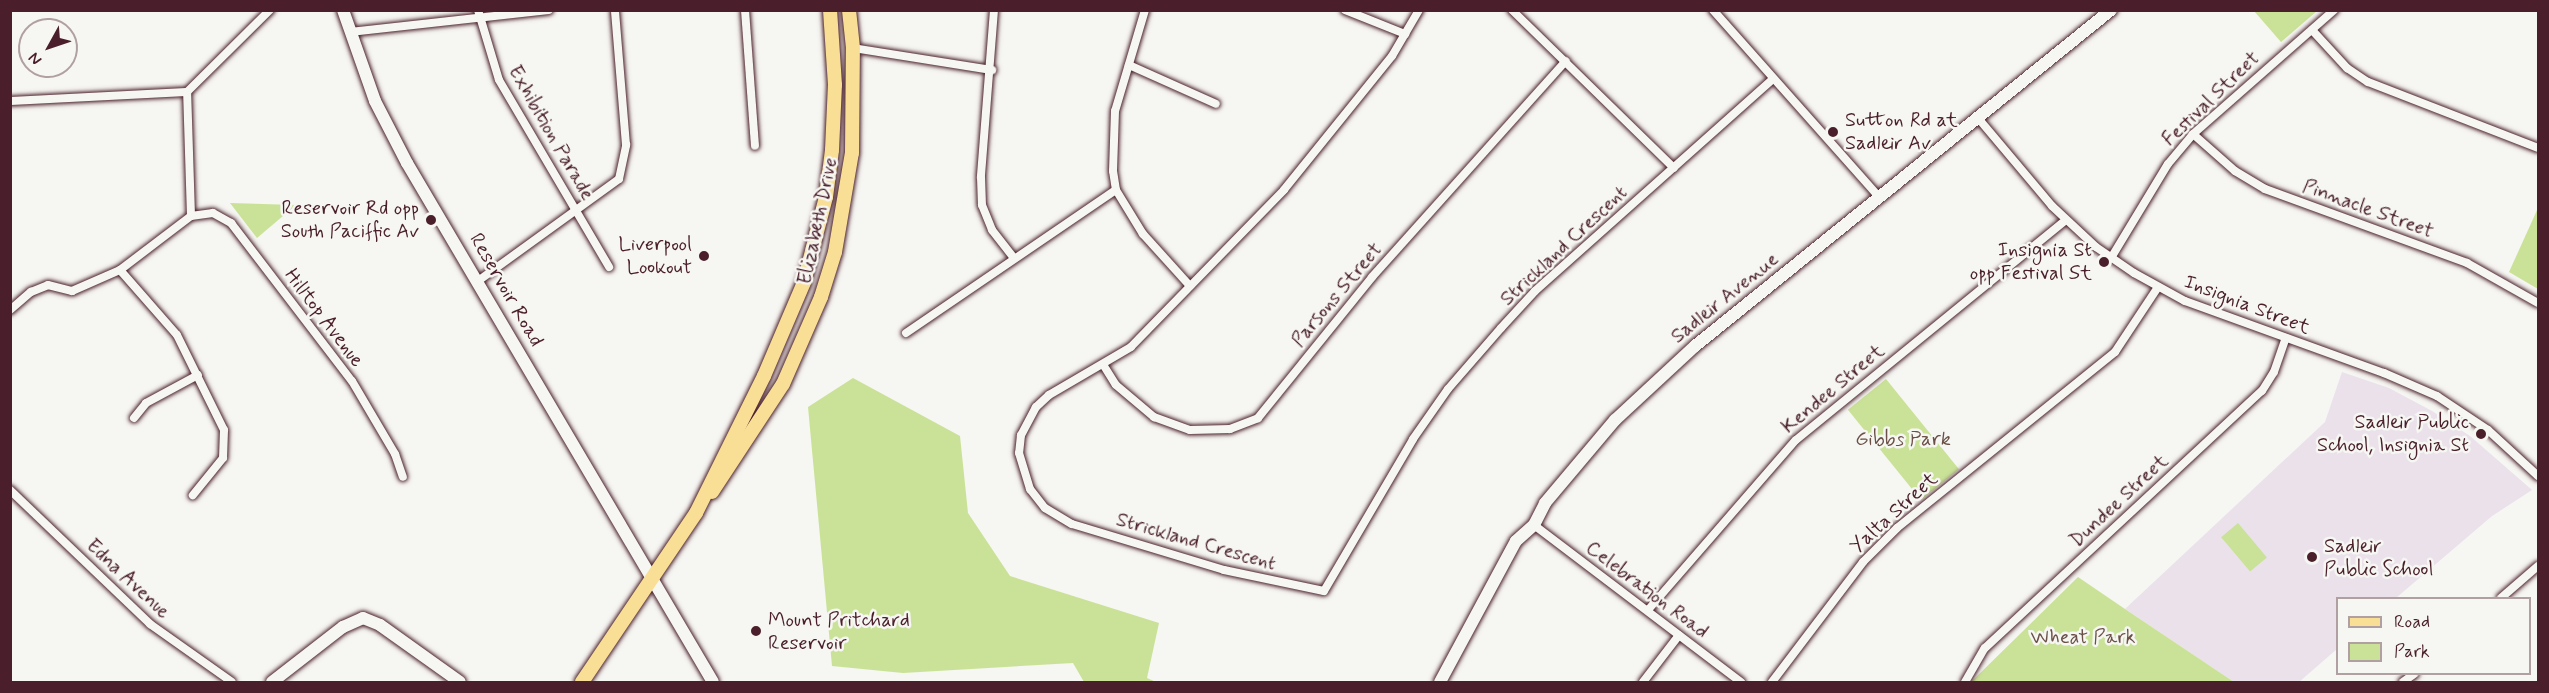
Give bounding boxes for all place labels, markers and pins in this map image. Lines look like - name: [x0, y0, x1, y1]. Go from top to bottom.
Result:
- place label: Sutton Rd at Sadleir Av: [1845, 108, 1957, 155]
- marker: Sutton Rd at Sadleir Av: [1826, 125, 1840, 139]
- place label: Reservoir Rd opp South Paciffic Av: [282, 196, 419, 243]
- marker: Reservoir Rd opp South Paciffic Av: [424, 213, 438, 227]
- place label: Liverpool Lookout: [618, 232, 692, 279]
- place label: Insignia St opp Festival St: [1975, 238, 2092, 285]
- marker: Liverpool Lookout: [697, 249, 711, 263]
- marker: Insignia St opp Festival St: [2097, 255, 2111, 269]
- place label: Sadleir Public School, Insignia St: [2313, 410, 2469, 457]
- marker: Sadleir Public School, Insignia St: [2474, 427, 2488, 441]
- place label: Sadleir Public School: [2324, 534, 2434, 581]
- marker: Sadleir Public School: [2305, 550, 2319, 564]
- place label: Mount Pritchard Reservoir: [768, 608, 910, 655]
- marker: Mount Pritchard Reservoir: [749, 624, 763, 638]

